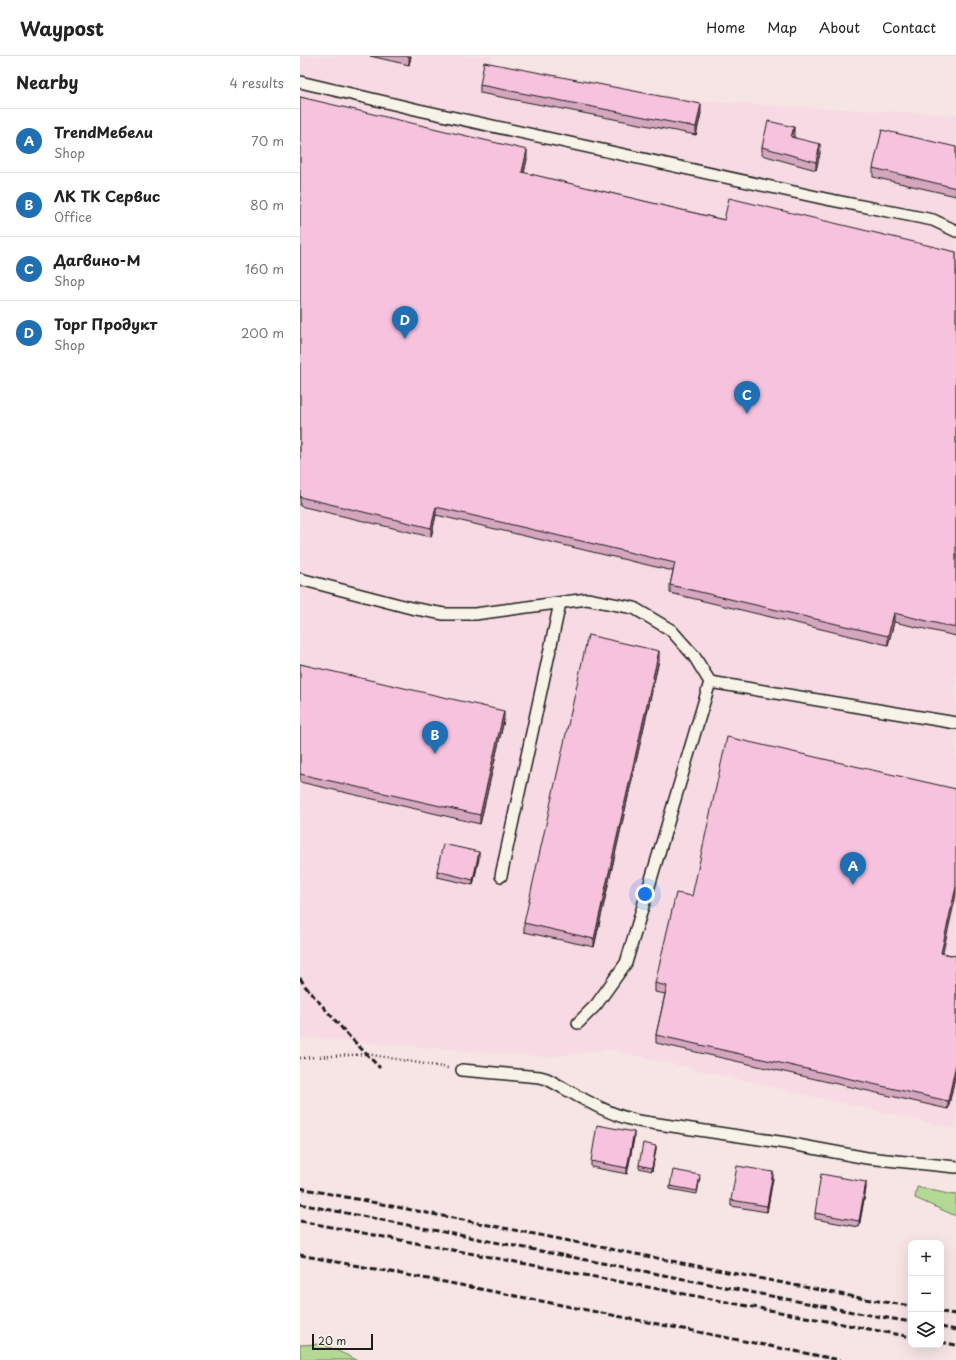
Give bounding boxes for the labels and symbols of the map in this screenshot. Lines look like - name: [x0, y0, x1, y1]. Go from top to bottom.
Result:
- pin: D: [392, 306, 418, 339]
- pin: C: [734, 381, 760, 414]
- pin: B: [422, 721, 448, 754]
- pin: A: [840, 852, 866, 885]
- your location: [635, 884, 655, 904]
- scale bar: [312, 1332, 373, 1351]

